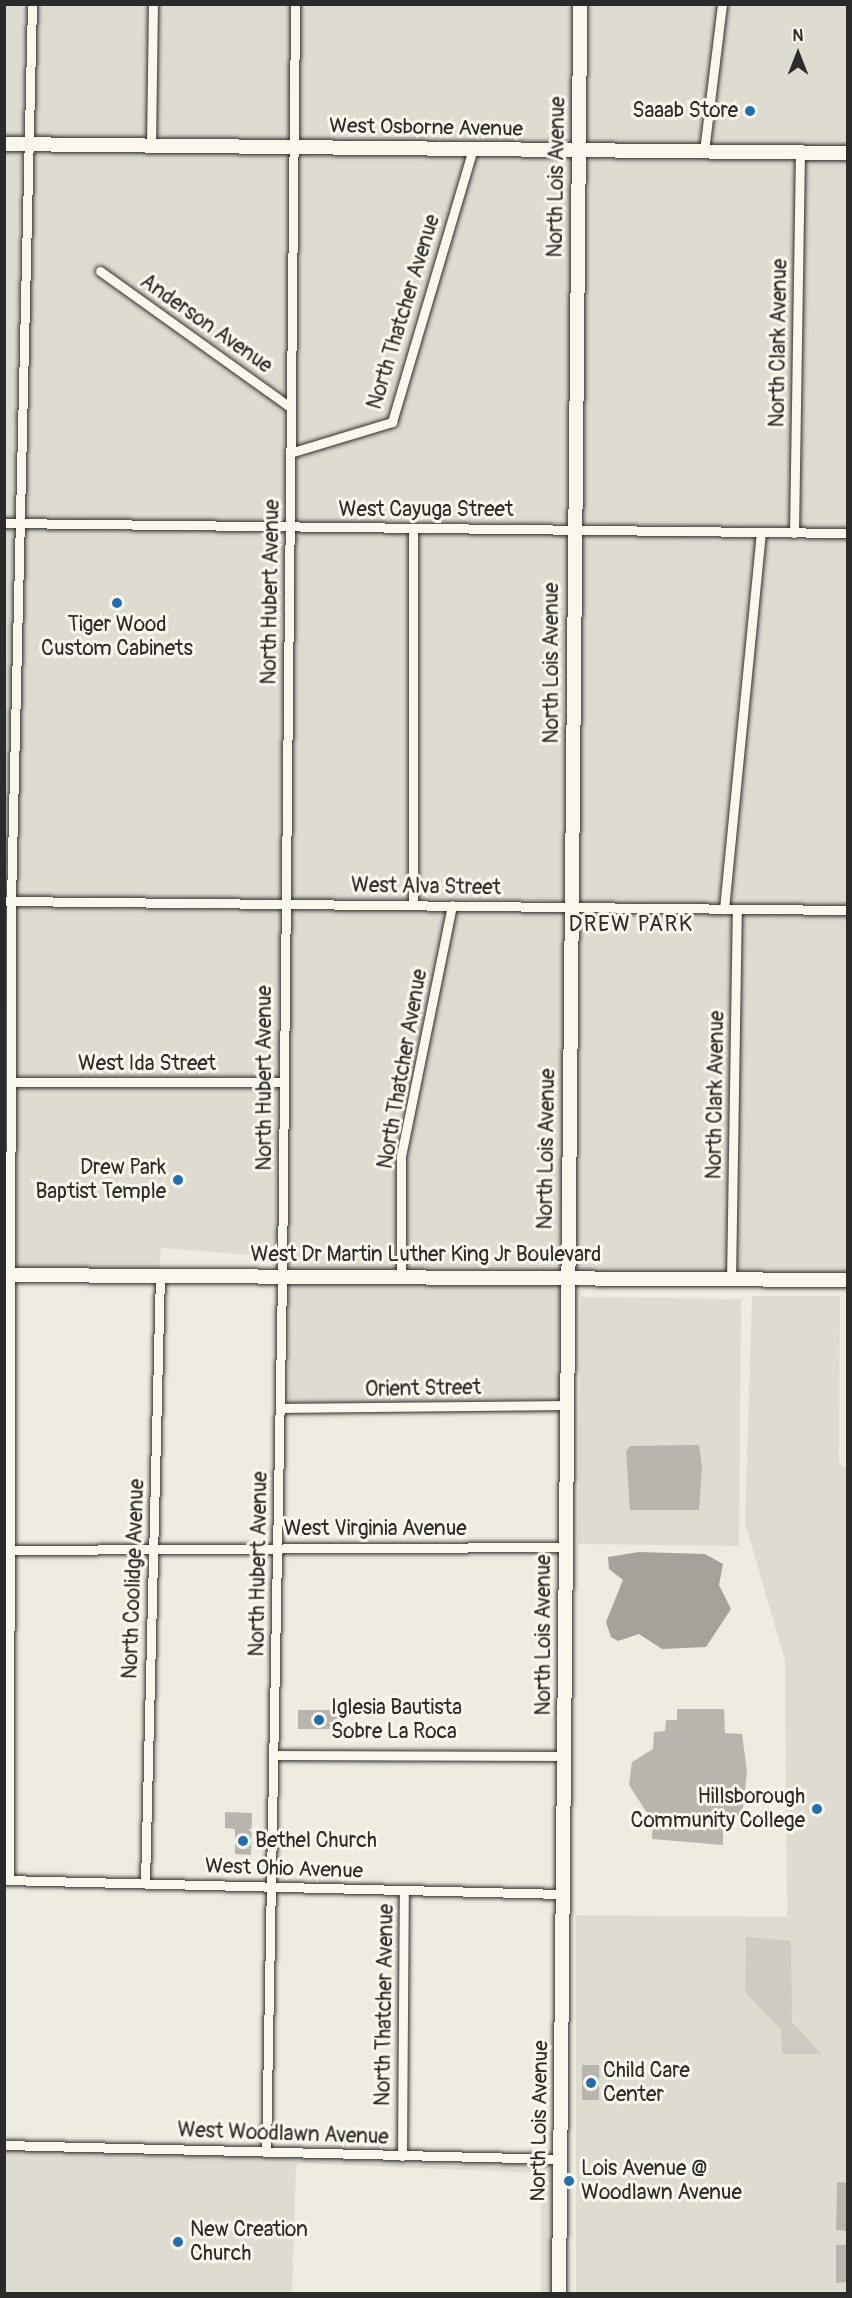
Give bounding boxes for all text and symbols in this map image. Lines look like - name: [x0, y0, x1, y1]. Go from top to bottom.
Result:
- north arrow: [768, 24, 828, 84]
- text: N: [793, 26, 803, 46]
- street label: North Lois Avenue: [543, 96, 571, 258]
- place label: Saaab Store: [632, 98, 738, 124]
- marker: Saaab Store: [743, 104, 757, 118]
- street label: West Osborne Avenue: [329, 114, 523, 142]
- street label: North Thatcher Avenue: [362, 212, 446, 412]
- street label: North Clark Avenue: [765, 258, 793, 428]
- street label: Anderson Avenue: [135, 269, 277, 379]
- street label: West Cayuga Street: [339, 497, 513, 523]
- street label: North Hubert Avenue: [257, 499, 285, 685]
- street label: North Lois Avenue: [539, 582, 565, 744]
- marker: Tiger Wood Custom Cabinets: [110, 596, 124, 610]
- place label: Tiger Wood Custom Cabinets: [41, 612, 193, 662]
- street label: West Alva Street: [351, 873, 501, 901]
- district label: DREW PARK: [568, 912, 694, 938]
- street label: North Thatcher Avenue: [373, 967, 433, 1171]
- street label: North Hubert Avenue: [252, 985, 278, 1171]
- street label: North Clark Avenue: [702, 1010, 730, 1180]
- street label: West Ida Street: [78, 1051, 216, 1077]
- street label: North Lois Avenue: [533, 1068, 561, 1230]
- place label: Drew Park Baptist Temple: [35, 1155, 166, 1205]
- marker: Drew Park Baptist Temple: [171, 1173, 185, 1187]
- street label: West Dr Martin Luther King Jr Boulevard: [251, 1242, 601, 1268]
- street label: Orient Street: [365, 1375, 481, 1403]
- street label: North Hubert Avenue: [245, 1471, 273, 1657]
- street label: North Coolidge Avenue: [118, 1478, 150, 1680]
- street label: West Virginia Avenue: [283, 1516, 467, 1542]
- street label: North Lois Avenue: [531, 1554, 557, 1716]
- place label: Iglesia Bautista Sobre La Roca: [331, 1695, 462, 1745]
- marker: Iglesia Bautista Sobre La Roca: [312, 1713, 326, 1727]
- place label: Hillsborough Community College: [630, 1784, 805, 1834]
- marker: Hillsborough Community College: [810, 1802, 824, 1816]
- place label: Bethel Church: [255, 1828, 377, 1854]
- marker: Bethel Church: [236, 1834, 250, 1848]
- street label: West Ohio Avenue: [205, 1854, 363, 1884]
- street label: North Thatcher Avenue: [371, 1904, 399, 2106]
- street label: North Lois Avenue: [526, 2040, 554, 2202]
- place label: Child Care Center: [603, 2058, 690, 2108]
- marker: Child Care Center: [584, 2076, 598, 2090]
- street label: West Woodlawn Avenue: [177, 2118, 389, 2150]
- place label: Lois Avenue @ Woodlawn Avenue: [581, 2156, 742, 2206]
- marker: Lois Avenue @ Woodlawn Avenue: [562, 2174, 576, 2188]
- place label: New Creation Church: [190, 2217, 308, 2267]
- marker: New Creation Church: [171, 2235, 185, 2249]

